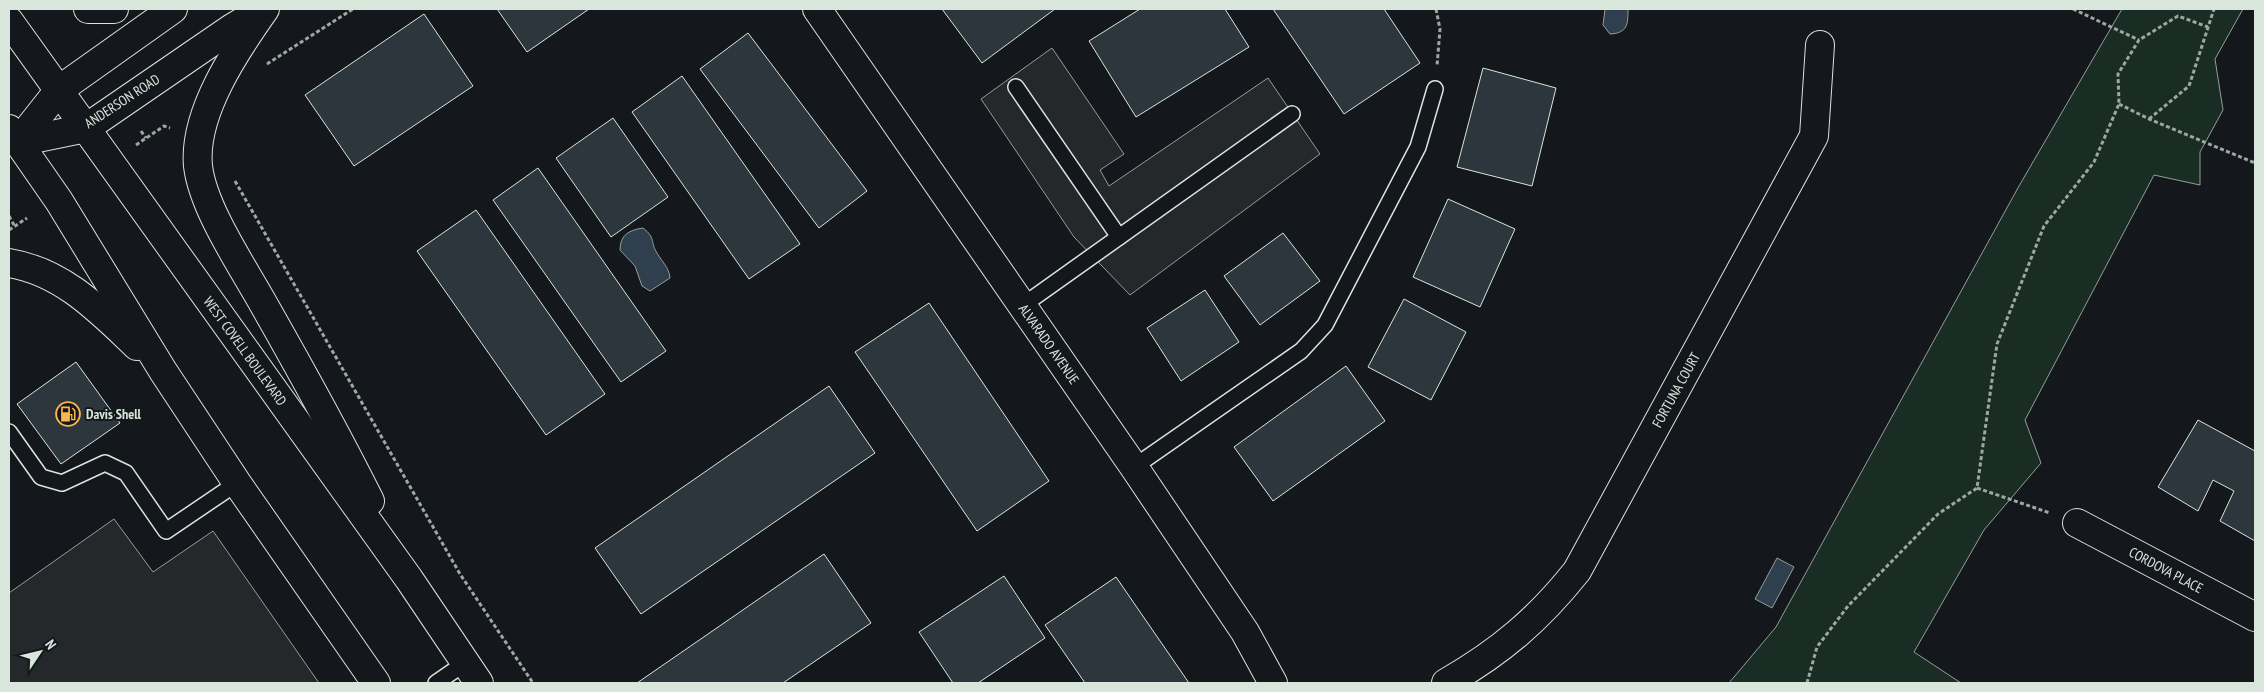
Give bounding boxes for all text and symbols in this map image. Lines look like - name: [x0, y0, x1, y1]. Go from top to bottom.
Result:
- street label: ANDERSON ROAD: [81, 70, 163, 132]
- street label: WEST COVELL BOULEVARD: [199, 293, 291, 409]
- street label: ALVARADO AVENUE: [1015, 300, 1083, 388]
- street label: FORTUNA COURT: [1648, 349, 1704, 431]
- fuel station icon: Davis Shell: [55, 401, 81, 427]
- place label: Davis Shell: [86, 405, 142, 423]
- street label: CORDOVA PLACE: [2126, 543, 2206, 597]
- north arrow: [15, 627, 65, 677]
- text: N: [41, 636, 60, 653]

